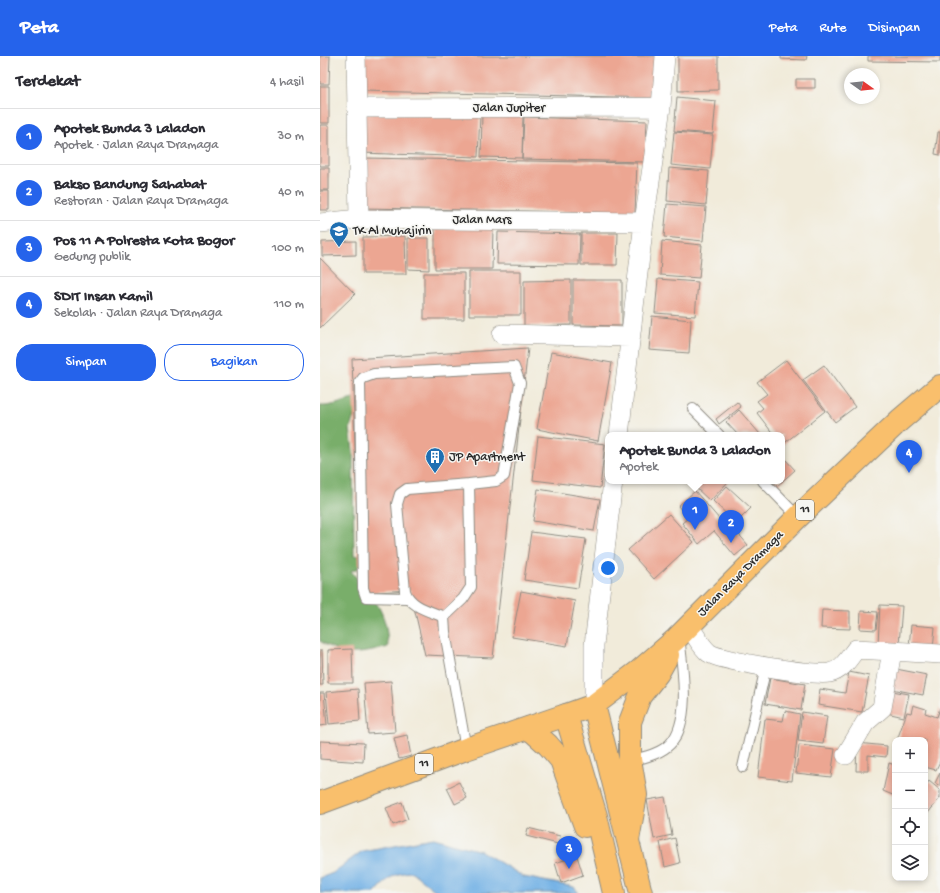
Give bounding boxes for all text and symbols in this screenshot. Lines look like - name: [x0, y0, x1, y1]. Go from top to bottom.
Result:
- text: Peta: [20, 17, 59, 40]
- text: Peta: [769, 20, 798, 37]
- text: Rute: [820, 20, 846, 37]
- text: Disimpan: [868, 20, 920, 37]
- north arrow: [844, 68, 880, 104]
- text: Terdekat: [16, 72, 80, 92]
- text: 4 hasil: [270, 75, 304, 90]
- street label: Jalan Jupiter: [473, 101, 547, 116]
- text: Apotek Bunda 3 Laladon: [54, 120, 205, 138]
- text: 1: [26, 129, 32, 144]
- text: 30 m: [278, 129, 304, 144]
- text: Apotek · Jalan Raya Dramaga: [54, 138, 218, 153]
- text: Bakso Bandung Sahabat: [54, 176, 206, 194]
- text: 2: [26, 185, 32, 200]
- text: 40 m: [278, 185, 304, 200]
- text: Restoran · Jalan Raya Dramaga: [54, 194, 228, 209]
- street label: Jalan Mars: [452, 213, 513, 228]
- school or university icon: TK Al Muhajirin: [328, 220, 350, 248]
- place label: TK Al Muhajirin: [352, 224, 432, 239]
- text: Pos 11 A Polresta Kota Bogor: [54, 232, 234, 250]
- text: 3: [26, 241, 32, 256]
- text: 100 m: [272, 241, 304, 256]
- text: Gedung publik: [54, 250, 130, 265]
- text: SDIT Insan Kamil: [54, 288, 153, 306]
- text: 4: [26, 297, 32, 312]
- text: 110 m: [274, 297, 304, 312]
- text: Sekolah · Jalan Raya Dramaga: [54, 306, 222, 321]
- button: Simpan: [16, 344, 156, 381]
- button: Bagikan: [164, 344, 304, 381]
- popup: [605, 432, 785, 484]
- pin: 4: [896, 440, 922, 473]
- text: Apotek Bunda 3 Laladon: [619, 442, 771, 460]
- building icon: JP Apartment: [424, 446, 446, 474]
- place label: JP Apartment: [449, 450, 526, 465]
- text: Apotek: [619, 460, 658, 475]
- pin: 1: [682, 497, 708, 530]
- road number: 11: [796, 500, 814, 520]
- pin: 2: [718, 510, 744, 543]
- street label: Jalan Raya Dramaga: [695, 527, 788, 620]
- your location: [598, 558, 618, 578]
- map controls: [892, 737, 928, 881]
- button: +: [892, 737, 928, 773]
- road number: 11: [415, 754, 433, 774]
- button: −: [892, 773, 928, 809]
- button: locate: [892, 809, 928, 845]
- pin: 3: [556, 836, 582, 869]
- button: layers: [892, 845, 928, 881]

